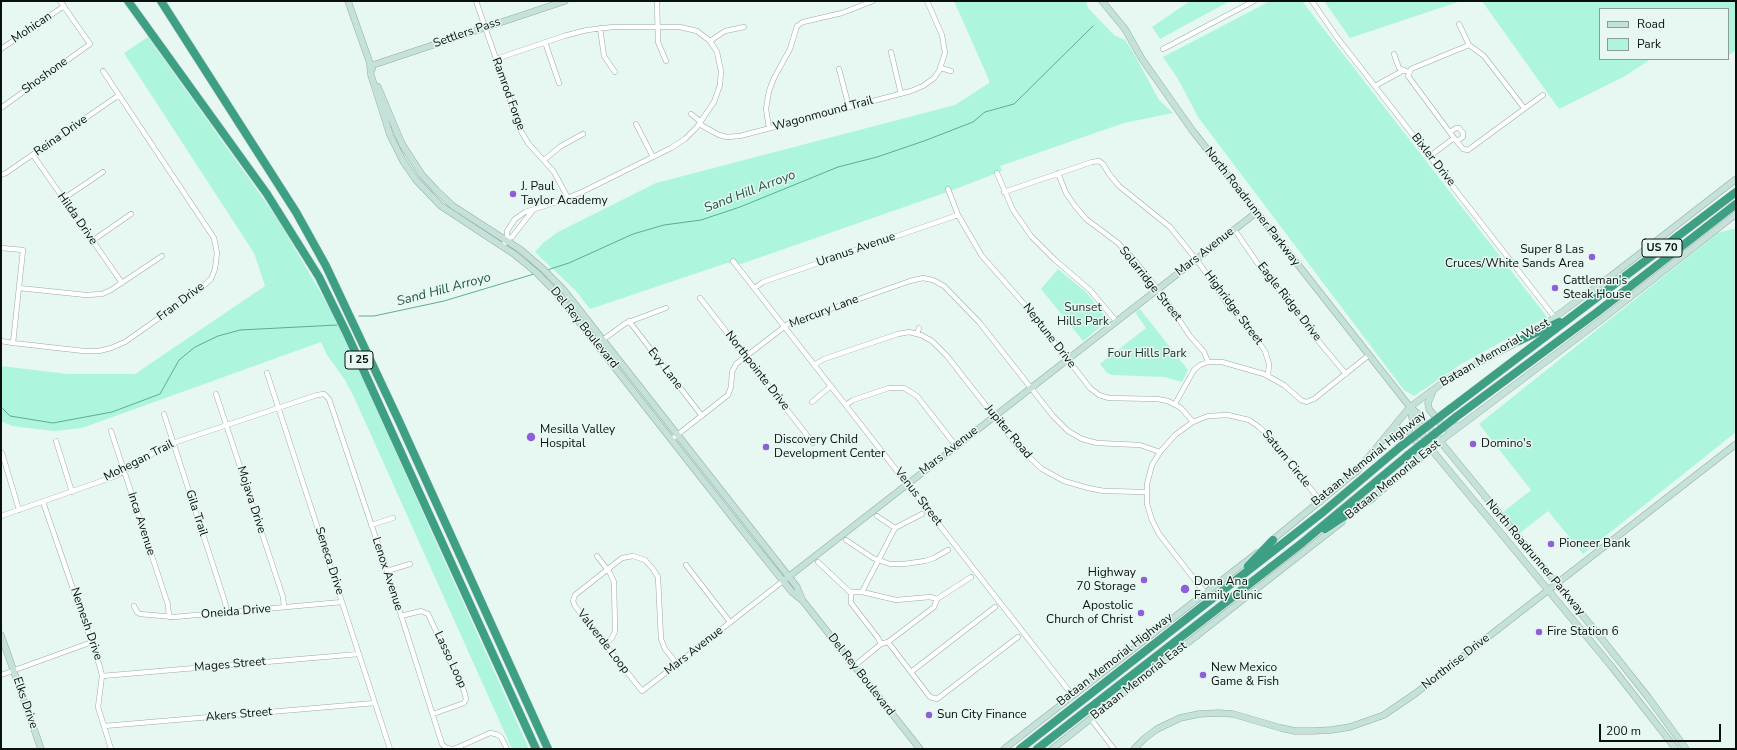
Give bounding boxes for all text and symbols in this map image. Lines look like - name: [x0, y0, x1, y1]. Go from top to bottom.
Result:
- legend: [1599, 8, 1729, 60]
- street label: Mohican: [9, 9, 55, 47]
- street label: Settlers Pass: [431, 15, 503, 51]
- text: Road: [1637, 16, 1665, 32]
- text: Park: [1637, 36, 1661, 52]
- street label: Shoshone: [19, 55, 71, 97]
- street label: Ramrod Forge: [488, 56, 528, 132]
- street label: Wagonmound Trail: [771, 94, 875, 134]
- street label: Reina Drive: [32, 112, 90, 160]
- street label: Bixler Drive: [1408, 131, 1458, 189]
- street label: North Roadrunner Parkway: [1201, 145, 1303, 269]
- water label: Sand Hill Arroyo: [702, 167, 798, 217]
- place label: J. Paul Taylor Academy: [521, 180, 608, 208]
- marker: J. Paul Taylor Academy: [508, 189, 518, 199]
- street label: Hilda Drive: [54, 190, 100, 248]
- street label: Mars Avenue: [1173, 225, 1237, 279]
- street label: Uranus Avenue: [815, 230, 897, 270]
- road number: US 70: [1642, 239, 1682, 257]
- place label: Super 8 Las Cruces/White Sands Area: [1445, 243, 1584, 271]
- street label: Solarridge Street: [1116, 244, 1184, 324]
- marker: Super 8 Las Cruces/White Sands Area: [1587, 252, 1597, 262]
- street label: Eagle Ridge Drive: [1254, 260, 1324, 344]
- street label: Highridge Street: [1200, 268, 1266, 348]
- water label: Sand Hill Arroyo: [395, 270, 493, 310]
- place label: Cattleman's Steak House: [1563, 274, 1631, 302]
- street label: Fran Drive: [155, 280, 207, 324]
- marker: Cattleman's Steak House: [1550, 283, 1560, 293]
- street label: Del Rey Boulevard: [547, 284, 621, 372]
- street label: Mercury Lane: [787, 292, 861, 332]
- street label: Neptune Drive: [1019, 301, 1079, 371]
- park label: Sunset Hills Park: [1057, 301, 1109, 329]
- street label: Bataan Memorial West: [1438, 316, 1552, 390]
- street label: Northpointe Drive: [722, 329, 792, 413]
- street label: Evy Lane: [644, 345, 686, 393]
- park label: Four Hills Park: [1108, 347, 1186, 361]
- road number: I 25: [345, 351, 373, 369]
- street label: Jupiter Road: [981, 402, 1035, 462]
- street label: Bataan Memorial Highway: [1309, 408, 1429, 510]
- place label: Mesilla Valley Hospital: [540, 423, 615, 451]
- street label: Mars Avenue: [917, 424, 981, 478]
- street label: Saturn Circle: [1259, 428, 1313, 490]
- marker: Mesilla Valley Hospital: [525, 431, 537, 443]
- place label: Discovery Child Development Center: [774, 433, 885, 461]
- street label: Mohegan Trail: [102, 437, 176, 485]
- street label: Bataan Memorial East: [1343, 437, 1443, 523]
- place label: Domino's: [1481, 437, 1532, 451]
- marker: Domino's: [1468, 439, 1478, 449]
- marker: Discovery Child Development Center: [761, 442, 771, 452]
- street label: Mojava Drive: [233, 464, 269, 536]
- street label: Venus Street: [891, 465, 945, 529]
- street label: Gila Trail: [182, 488, 210, 538]
- street label: Inca Avenue: [124, 491, 158, 557]
- street label: North Roadrunner Parkway: [1482, 497, 1588, 619]
- street label: Seneca Drive: [311, 525, 347, 597]
- street label: Lenox Avenue: [368, 535, 406, 613]
- place label: Pioneer Bank: [1559, 537, 1630, 551]
- marker: Pioneer Bank: [1546, 539, 1556, 549]
- place label: Highway 70 Storage: [1076, 566, 1136, 594]
- marker: Highway 70 Storage: [1139, 575, 1149, 585]
- place label: Dona Ana Family Clinic: [1194, 575, 1262, 603]
- marker: Dona Ana Family Clinic: [1179, 583, 1191, 595]
- street label: Nemesh Drive: [67, 586, 105, 662]
- place label: Apostolic Church of Christ: [1046, 599, 1133, 627]
- street label: Oneida Drive: [200, 602, 272, 622]
- street label: Valverde Loop: [574, 607, 632, 677]
- marker: Apostolic Church of Christ: [1136, 608, 1146, 618]
- street label: Bataan Memorial Highway: [1054, 610, 1176, 710]
- street label: Mars Avenue: [662, 624, 726, 678]
- place label: Fire Station 6: [1547, 625, 1619, 639]
- marker: Fire Station 6: [1534, 627, 1544, 637]
- street label: Lasso Loop: [431, 629, 469, 691]
- street label: Del Rey Boulevard: [824, 631, 898, 719]
- street label: Northrise Drive: [1419, 631, 1493, 693]
- street label: Bataan Memorial East: [1088, 639, 1190, 723]
- street label: Mages Street: [194, 655, 266, 675]
- place label: New Mexico Game & Fish: [1211, 661, 1279, 689]
- marker: New Mexico Game & Fish: [1198, 670, 1208, 680]
- street label: Elks Drive: [9, 675, 41, 731]
- street label: Akers Street: [205, 705, 273, 725]
- place label: Sun City Finance: [937, 708, 1027, 722]
- marker: Sun City Finance: [924, 710, 934, 720]
- scale bar: [1601, 716, 1723, 742]
- text: 200 m: [1606, 723, 1641, 739]

